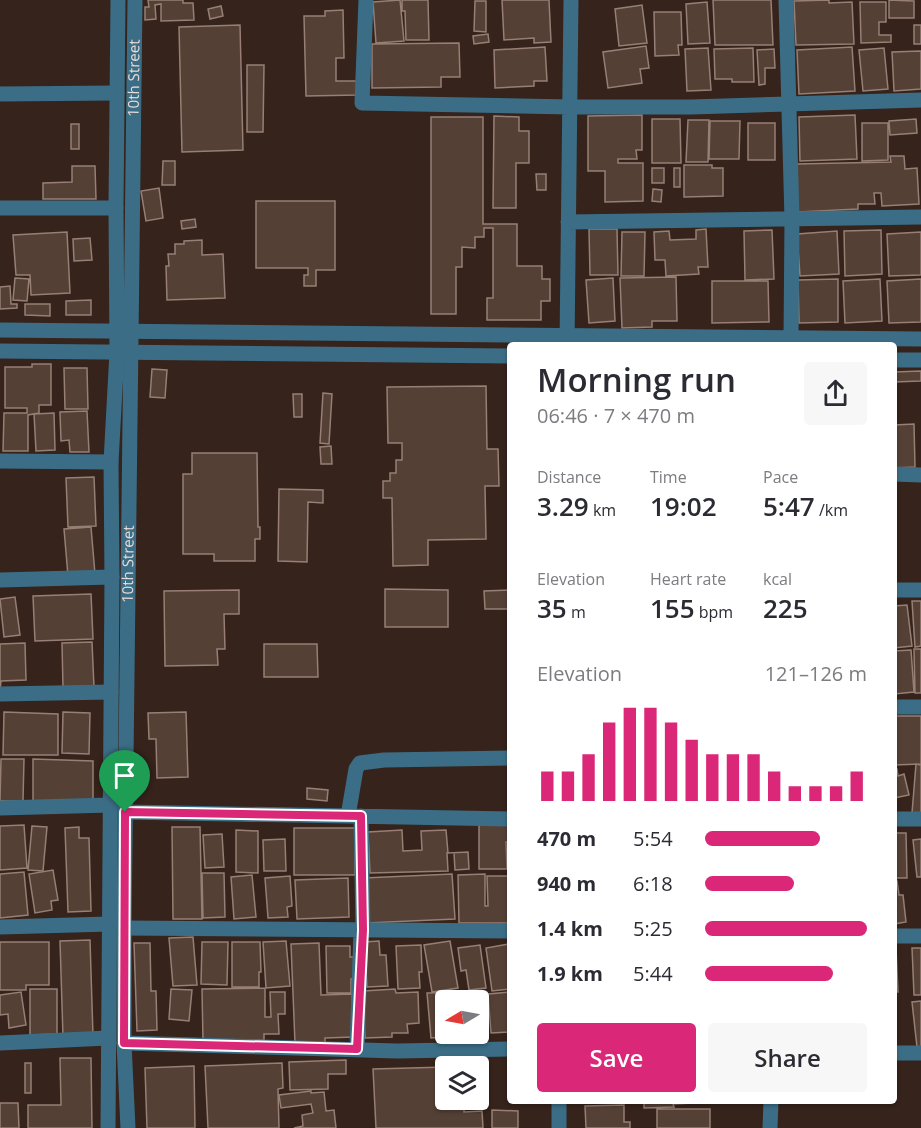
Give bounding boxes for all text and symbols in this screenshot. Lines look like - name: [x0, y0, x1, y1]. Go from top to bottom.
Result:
- street label: 10th Street: [123, 39, 144, 117]
- text: Morning run: [537, 357, 736, 402]
- button: share: [804, 362, 867, 425]
- text: 06:46 · 7 × 470 m: [537, 402, 695, 429]
- text: Distance: [537, 466, 601, 488]
- text: Time: [650, 466, 687, 488]
- text: Pace: [763, 466, 798, 488]
- text: 3.29: [537, 488, 589, 524]
- text: 19:02: [650, 488, 717, 524]
- text: 5:47: [763, 488, 815, 524]
- text: km: [589, 499, 616, 521]
- text: /km: [815, 499, 848, 521]
- street label: 10th Street: [117, 525, 138, 603]
- text: Elevation: [537, 568, 605, 590]
- text: Heart rate: [650, 568, 726, 590]
- text: kcal: [763, 568, 792, 590]
- text: 35: [537, 590, 567, 626]
- text: 155: [650, 590, 695, 626]
- text: 225: [763, 590, 808, 626]
- text: m: [567, 601, 586, 623]
- text: bpm: [695, 601, 733, 623]
- text: Elevation: [537, 660, 622, 687]
- text: 121–126 m: [765, 660, 867, 687]
- pin: [99, 750, 150, 812]
- icon: arrive: [108, 759, 141, 792]
- text: 470 m: [537, 825, 596, 852]
- text: 5:54: [633, 825, 673, 852]
- text: 940 m: [537, 870, 596, 897]
- text: 6:18: [633, 870, 673, 897]
- text: 1.4 km: [537, 915, 603, 942]
- text: 5:25: [633, 915, 673, 942]
- text: 1.9 km: [537, 960, 603, 987]
- text: 5:44: [633, 960, 673, 987]
- north arrow: [435, 990, 489, 1044]
- map controls: [435, 990, 489, 1110]
- button: Save: [537, 1023, 696, 1092]
- button: Share: [708, 1023, 867, 1092]
- button: layers: [435, 1056, 489, 1110]

